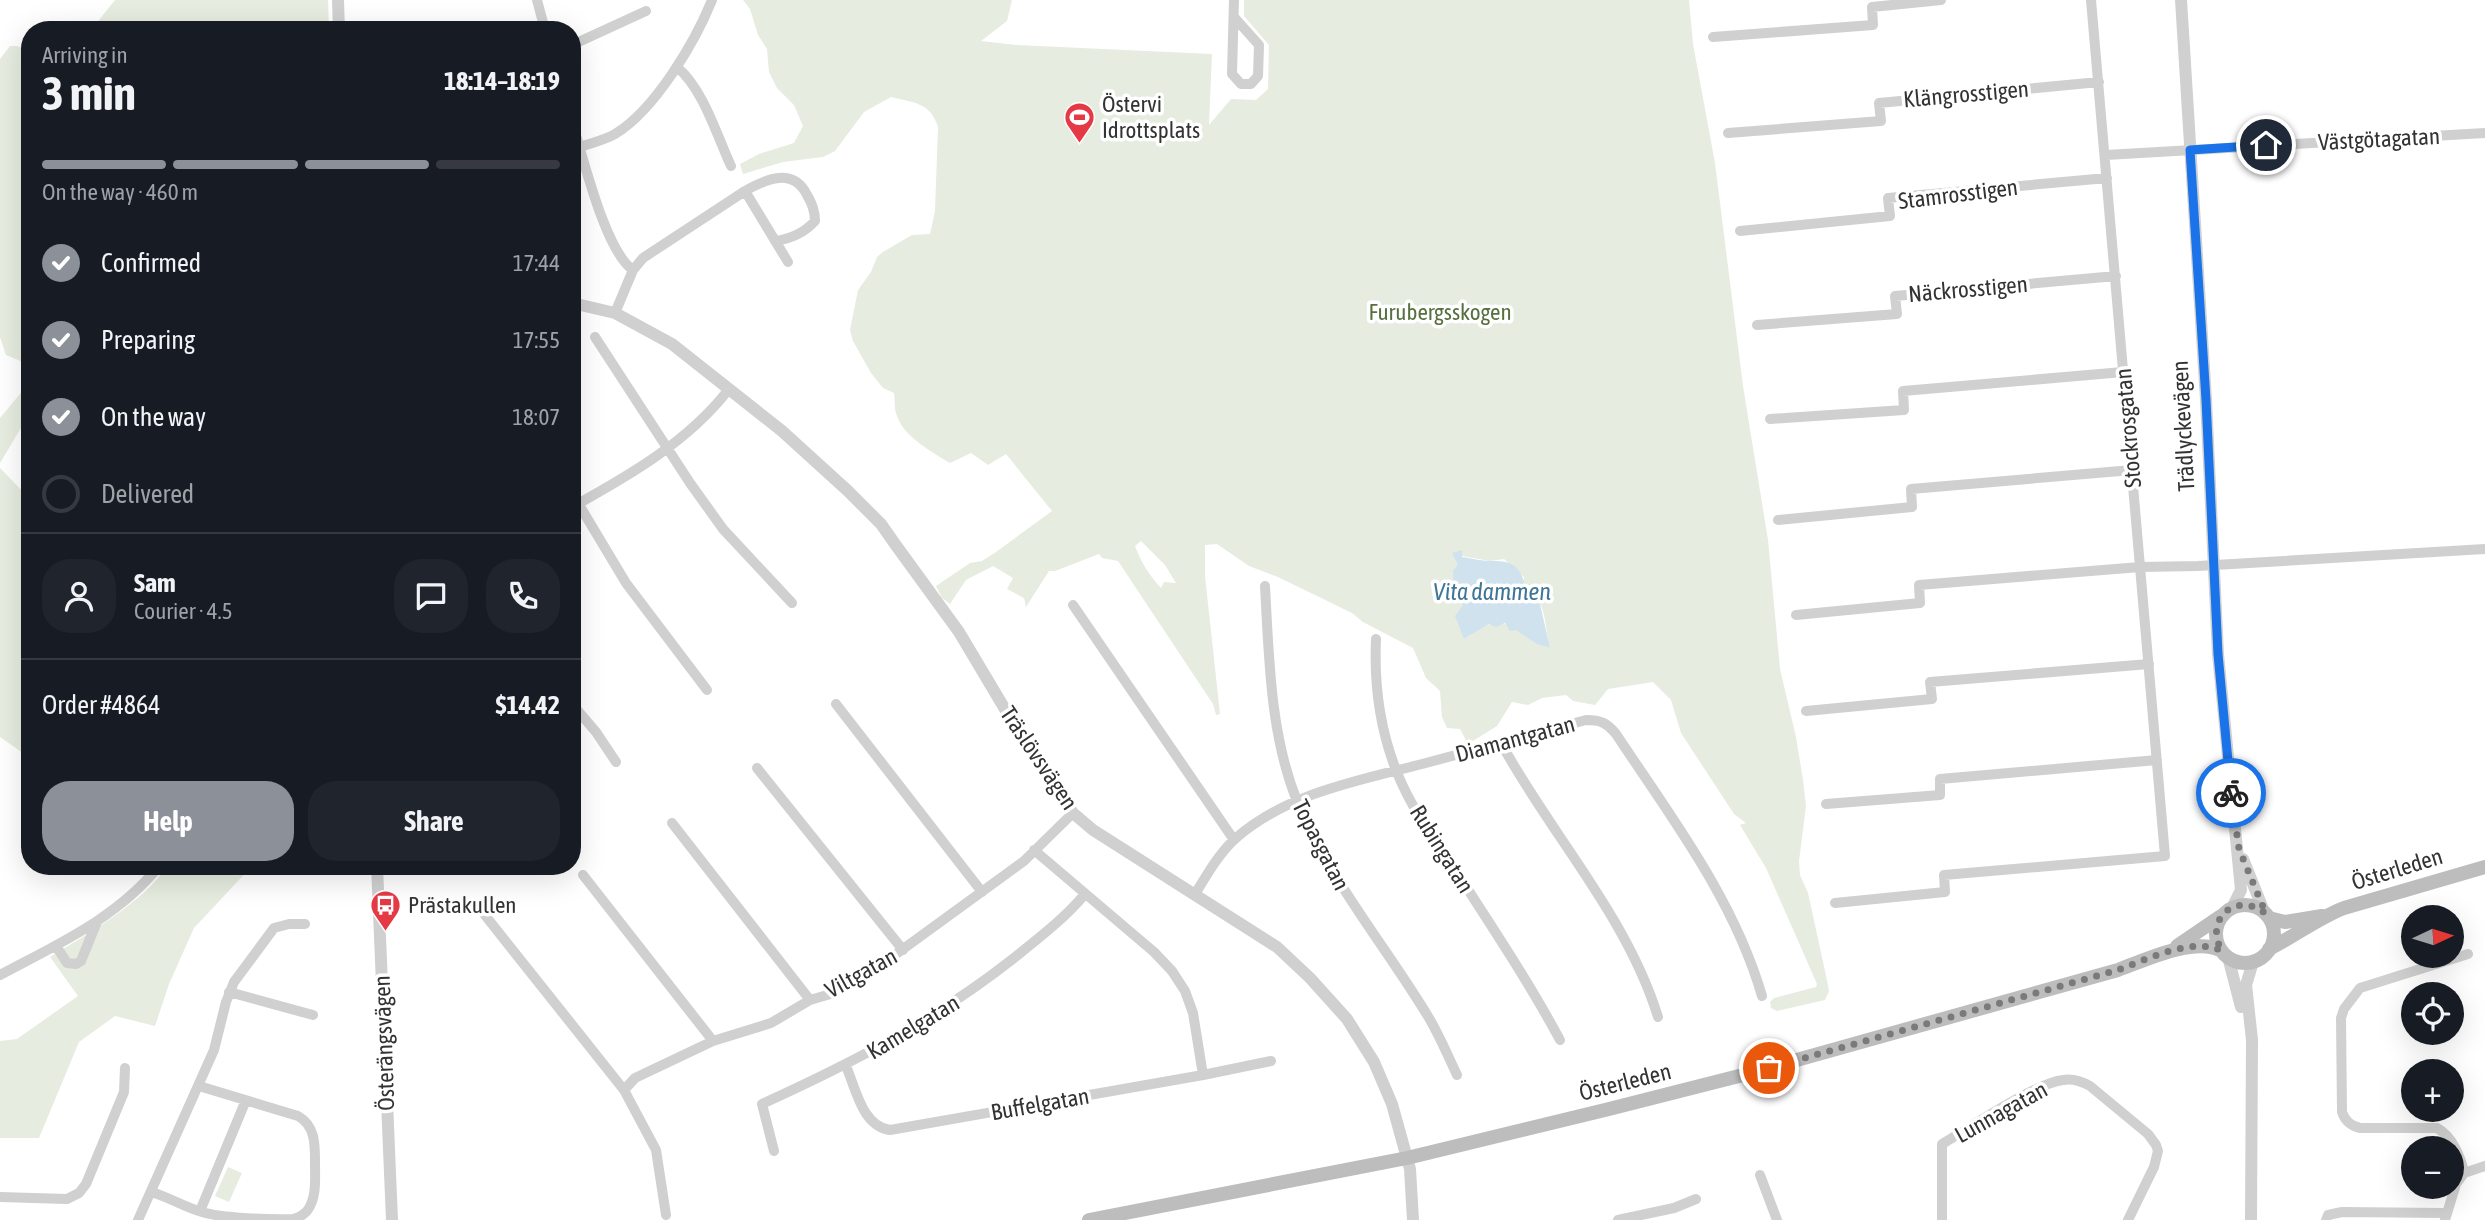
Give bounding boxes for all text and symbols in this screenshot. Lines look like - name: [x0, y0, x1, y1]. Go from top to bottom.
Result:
- text: Arriving in: [42, 42, 128, 68]
- text: 18:14–18:19: [444, 66, 560, 96]
- text: 3 min: [42, 67, 136, 120]
- street label: Klängrosstigen: [1902, 76, 2030, 112]
- place label: Östervi Idrottsplats: [1102, 91, 1200, 143]
- sports icon: Östervi Idrottsplats: [1062, 100, 1096, 144]
- pin: [2236, 115, 2296, 175]
- street label: Västgötagatan: [2317, 123, 2441, 155]
- icon: home: [2247, 126, 2285, 164]
- street label: Stamrosstigen: [1897, 174, 2019, 214]
- text: On the way · 460 m: [42, 179, 198, 205]
- icon: check: [42, 244, 80, 282]
- text: Confirmed: [101, 248, 201, 278]
- text: 17:44: [513, 250, 560, 276]
- street label: Näckrosstigen: [1907, 271, 2029, 307]
- park label: Furubergsskogen: [1368, 299, 1512, 325]
- icon: check: [42, 321, 80, 359]
- text: Preparing: [101, 325, 195, 355]
- text: 17:55: [513, 327, 560, 353]
- street label: Trädlyckevägen: [2167, 360, 2199, 492]
- street label: Stockrosgatan: [2110, 367, 2146, 489]
- icon: check: [42, 398, 80, 436]
- text: On the way: [101, 402, 206, 432]
- text: 18:07: [512, 404, 560, 430]
- text: Delivered: [101, 479, 194, 509]
- button: person: [42, 559, 116, 633]
- button: chat: [394, 559, 468, 633]
- button: phone: [486, 559, 560, 633]
- text: Sam: [134, 568, 176, 598]
- water label: Vita dammen: [1433, 578, 1551, 605]
- text: Courier · 4.5: [134, 598, 233, 624]
- text: Order #4864: [42, 690, 161, 720]
- text: $14.42: [496, 690, 560, 720]
- street label: Träslövsvägen: [995, 701, 1083, 815]
- street label: Diamantgatan: [1452, 711, 1578, 767]
- courier: [2196, 758, 2266, 828]
- icon: bike: [2212, 774, 2250, 812]
- button: Help: [42, 781, 294, 861]
- button: Share: [308, 781, 560, 861]
- street label: Topasgatan: [1287, 796, 1355, 894]
- street label: Rubingatan: [1405, 800, 1479, 898]
- street label: Österleden: [2348, 843, 2446, 895]
- bus stop icon: Prästakullen: [368, 888, 402, 932]
- place label: Prästakullen: [408, 892, 517, 918]
- north arrow: [2401, 905, 2464, 968]
- map controls: [2401, 905, 2464, 1199]
- street label: Viltgatan: [821, 943, 901, 1003]
- street label: Österängsvägen: [369, 975, 399, 1111]
- button: locate: [2401, 982, 2464, 1045]
- street label: Kamelgatan: [862, 989, 964, 1065]
- pin: [1739, 1038, 1799, 1098]
- icon: bag: [1750, 1049, 1788, 1087]
- street label: Österleden: [1576, 1058, 1674, 1106]
- button: +: [2401, 1059, 2464, 1122]
- street label: Lunnagatan: [1950, 1076, 2052, 1148]
- street label: Buffelgatan: [989, 1083, 1091, 1125]
- button: −: [2401, 1136, 2464, 1199]

